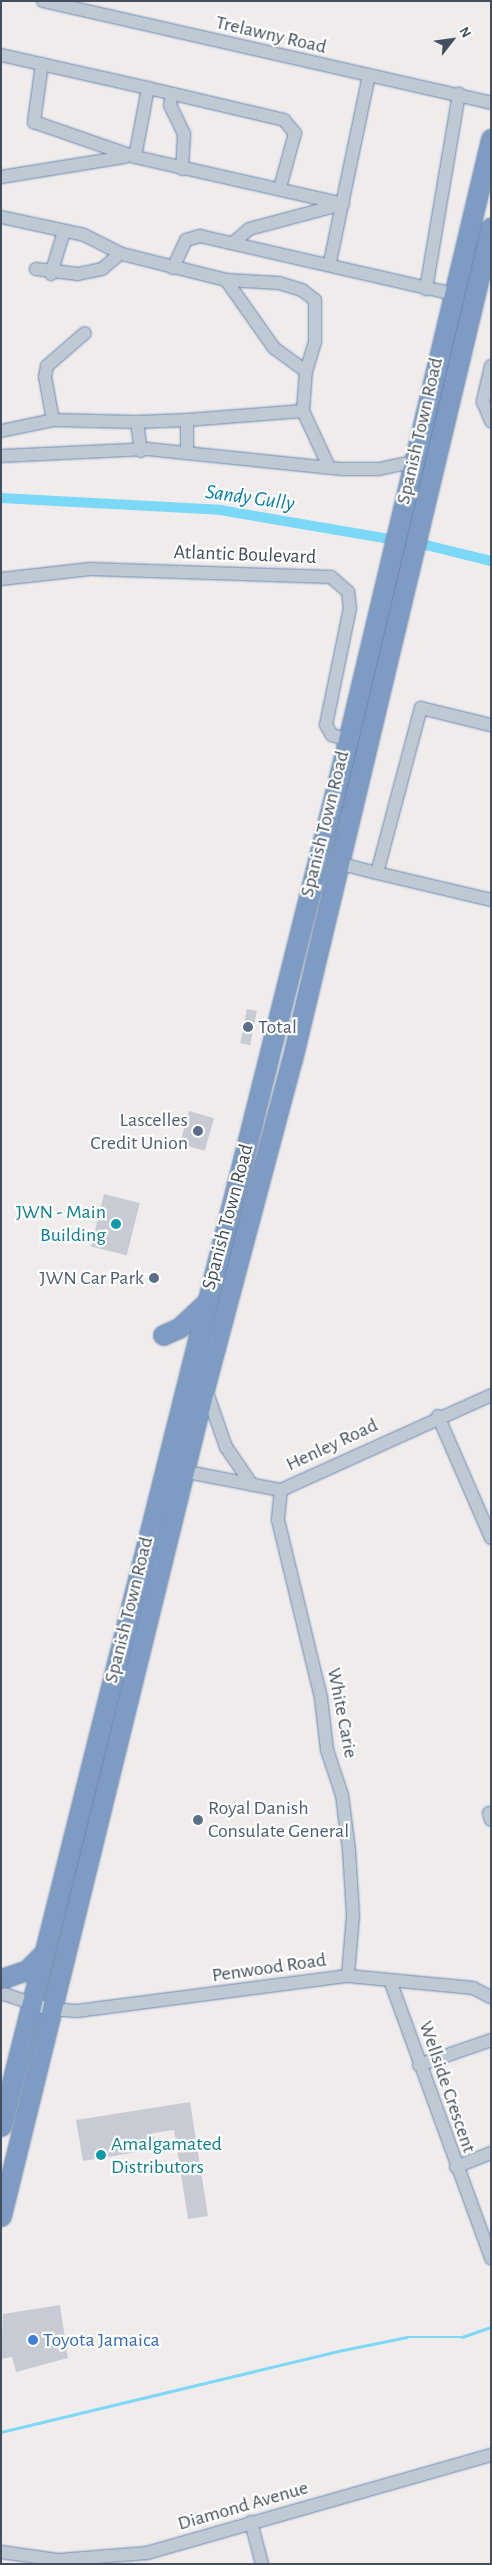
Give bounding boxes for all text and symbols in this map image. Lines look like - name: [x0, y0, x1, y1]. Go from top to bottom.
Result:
- street label: Trelawny Road: [213, 11, 329, 59]
- north arrow: [427, 15, 477, 65]
- text: N: [456, 25, 473, 40]
- street label: Spanish Town Road: [391, 355, 449, 507]
- water label: Sandy Gully: [204, 479, 296, 517]
- street label: Atlantic Boulevard: [173, 541, 317, 569]
- street label: Spanish Town Road: [295, 748, 355, 900]
- place label: Total: [258, 1015, 297, 1039]
- marker: Total: [242, 1021, 254, 1033]
- place label: Lascelles Credit Union: [90, 1108, 188, 1155]
- marker: Lascelles Credit Union: [192, 1125, 204, 1137]
- street label: Spanish Town Road: [197, 1142, 259, 1292]
- place label: JWN - Main Building: [16, 1200, 106, 1247]
- marker: JWN - Main Building: [110, 1218, 122, 1230]
- place label: JWN Car Park: [40, 1266, 144, 1290]
- marker: JWN Car Park: [148, 1272, 160, 1284]
- street label: Henley Road: [282, 1413, 382, 1477]
- street label: Spanish Town Road: [99, 1534, 159, 1686]
- street label: White Carie: [321, 1666, 363, 1760]
- place label: Royal Danish Consulate General: [208, 1796, 349, 1843]
- marker: Royal Danish Consulate General: [192, 1814, 204, 1826]
- street label: Penwood Road: [210, 1948, 328, 1988]
- street label: Wellside Crescent: [413, 2018, 481, 2156]
- place label: Amalgamated Distributors: [111, 2132, 222, 2179]
- marker: Amalgamated Distributors: [95, 2149, 107, 2161]
- place label: Toyota Jamaica: [43, 2328, 160, 2352]
- marker: Toyota Jamaica: [27, 2334, 39, 2346]
- street label: Diamond Avenue: [175, 2476, 311, 2536]

